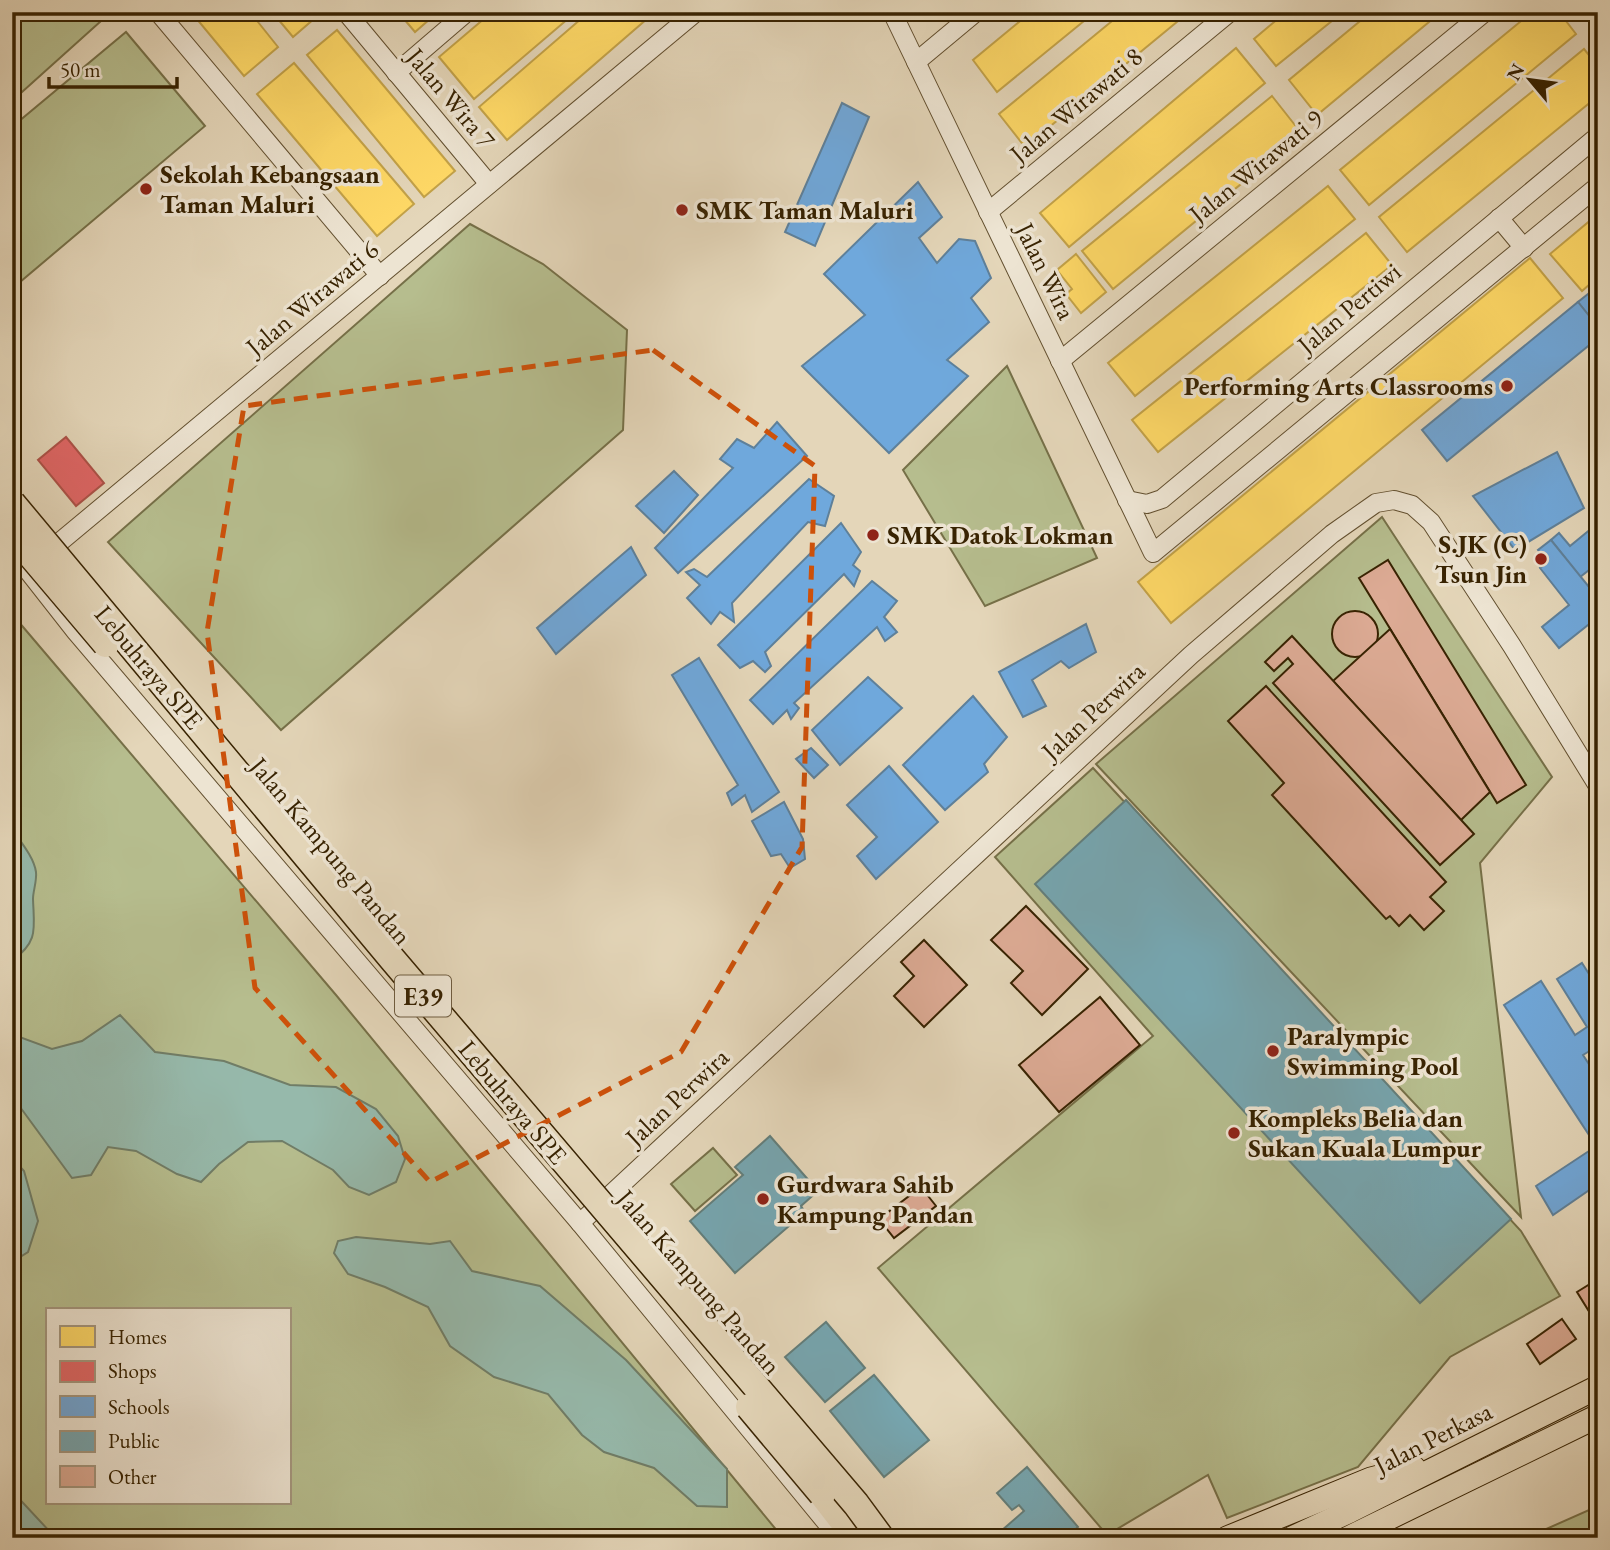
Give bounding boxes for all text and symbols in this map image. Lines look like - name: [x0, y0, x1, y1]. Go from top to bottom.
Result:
- street label: Jalan Wira 7: [398, 39, 503, 156]
- street label: Jalan Wirawati 8: [1001, 40, 1149, 172]
- scale bar: [49, 46, 177, 90]
- north arrow: [1494, 46, 1564, 116]
- text: 50 m: [60, 56, 101, 83]
- text: N: [1501, 59, 1531, 85]
- street label: Jalan Wirawati 9: [1180, 101, 1330, 232]
- place label: Sekolah Kebangsaan Taman Maluri: [160, 157, 380, 221]
- marker: Sekolah Kebangsaan Taman Maluri: [138, 181, 154, 197]
- place label: SMK Taman Maluri: [696, 193, 914, 227]
- marker: SMK Taman Maluri: [674, 202, 690, 218]
- street label: Jalan Wira: [1007, 215, 1084, 326]
- street label: Jalan Wirawati 6: [237, 233, 385, 365]
- street label: Jalan Pertiwi: [1289, 255, 1408, 363]
- place label: Performing Arts Classrooms: [1184, 369, 1493, 403]
- marker: Performing Arts Classrooms: [1499, 378, 1515, 394]
- place label: SMK Datok Lokman: [887, 518, 1114, 552]
- marker: SMK Datok Lokman: [865, 527, 881, 543]
- place label: S.JK (C) Tsun Jin: [1435, 527, 1527, 591]
- marker: S.JK (C) Tsun Jin: [1533, 551, 1549, 567]
- street label: Lebuhraya SPE: [87, 598, 211, 737]
- street label: Jalan Perwira: [1032, 654, 1153, 769]
- street label: Jalan Kampung Pandan: [241, 749, 420, 952]
- road number: E39: [395, 976, 451, 1016]
- place label: Paralympic Swimming Pool: [1287, 1019, 1459, 1083]
- street label: Lebuhraya SPE: [451, 1033, 575, 1172]
- street label: Jalan Perwira: [616, 1040, 737, 1155]
- marker: Paralympic Swimming Pool: [1265, 1043, 1281, 1059]
- place label: Kompleks Belia dan Sukan Kuala Lumpur: [1248, 1101, 1482, 1165]
- marker: Kompleks Belia dan Sukan Kuala Lumpur: [1226, 1125, 1242, 1141]
- place label: Gurdwara Sahib Kampung Pandan: [777, 1167, 974, 1231]
- street label: Jalan Kampung Pandan: [608, 1181, 789, 1382]
- marker: Gurdwara Sahib Kampung Pandan: [755, 1191, 771, 1207]
- legend: [46, 1308, 290, 1504]
- text: Homes: [108, 1323, 167, 1350]
- text: Shops: [108, 1357, 157, 1384]
- text: Schools: [108, 1393, 170, 1420]
- street label: Jalan Perkasa: [1366, 1394, 1498, 1483]
- text: Public: [108, 1427, 160, 1454]
- text: Other: [108, 1463, 157, 1490]

